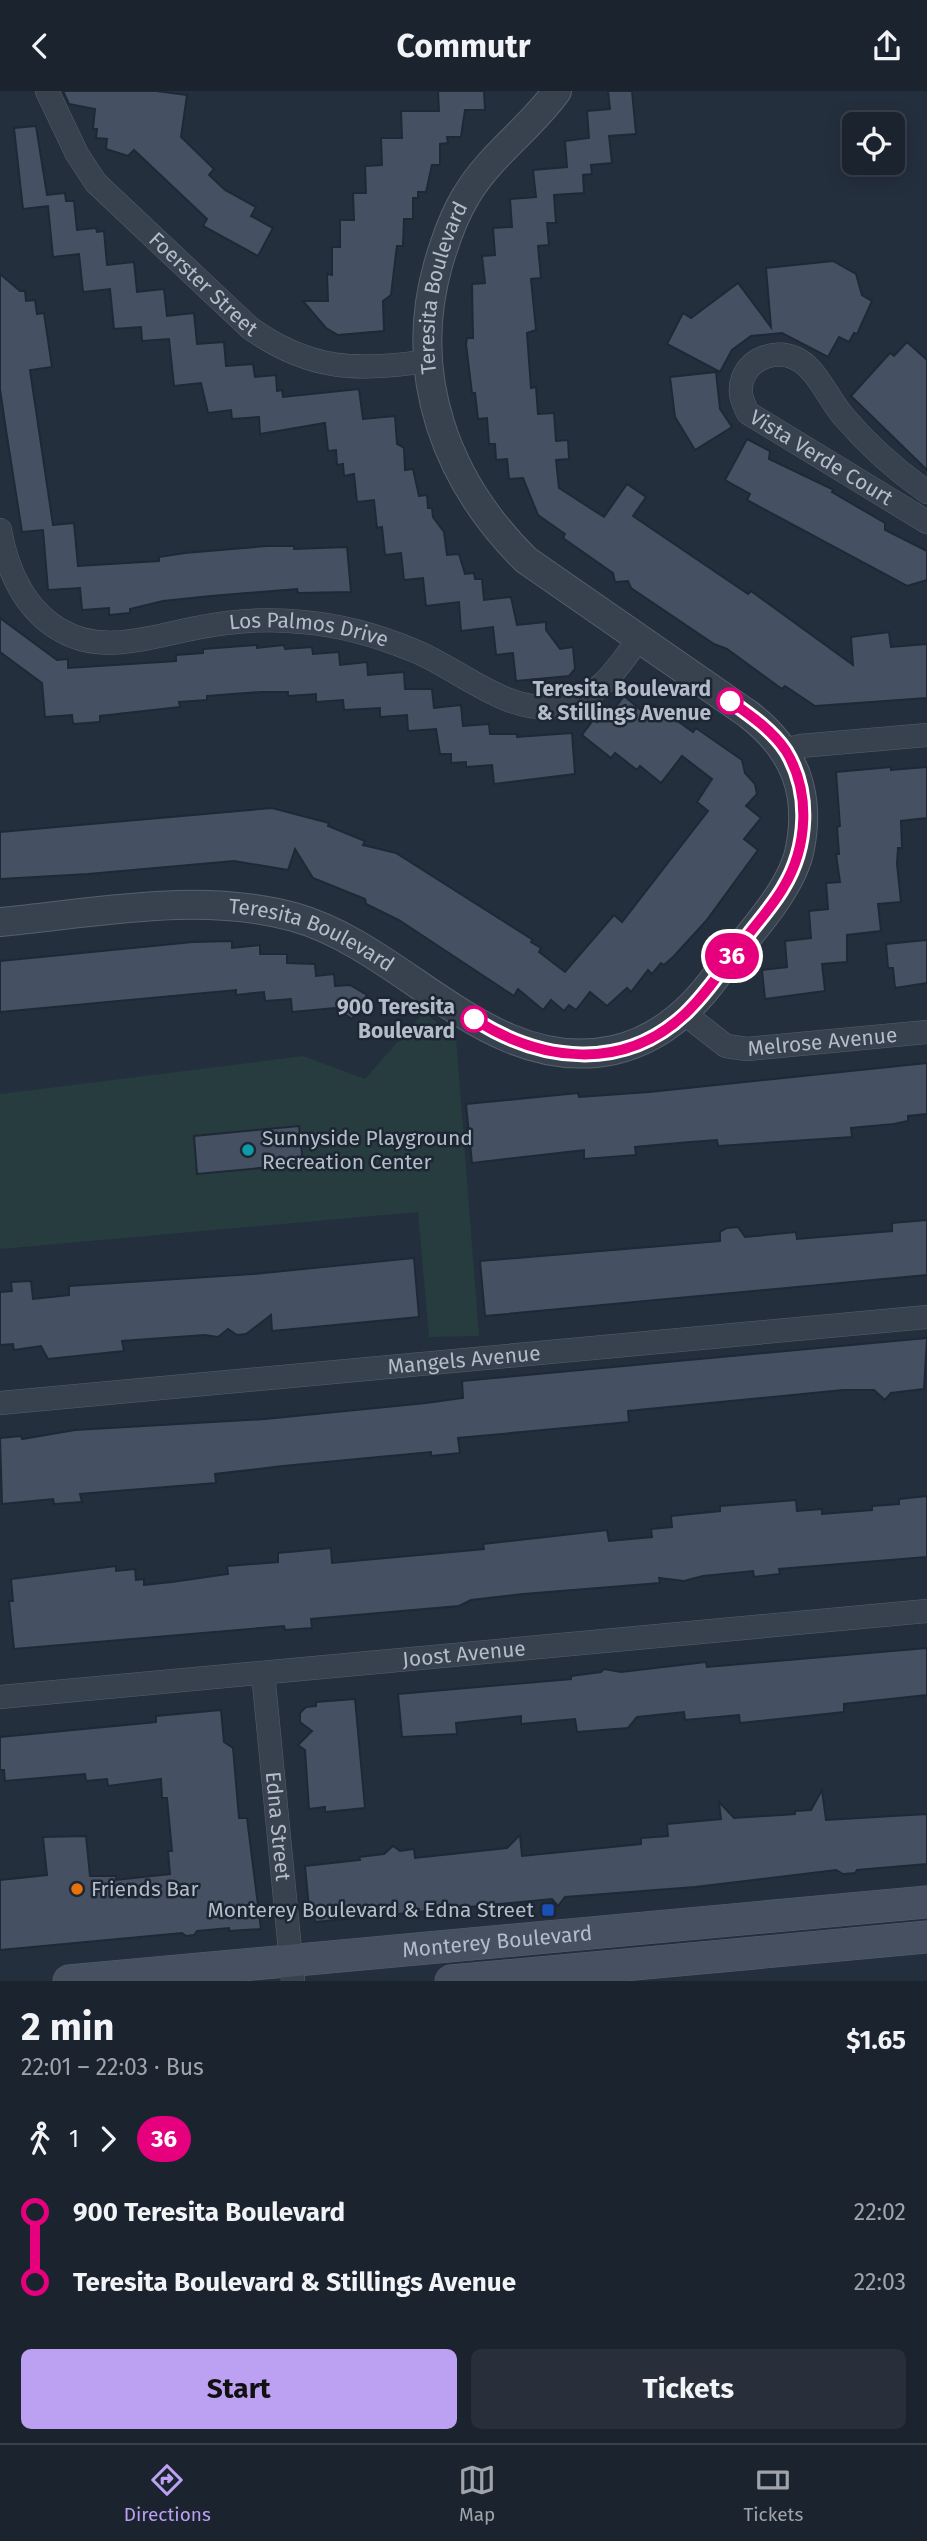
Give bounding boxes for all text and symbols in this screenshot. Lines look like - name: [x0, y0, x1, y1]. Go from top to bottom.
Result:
- icon: back: [21, 27, 59, 65]
- text: Commutr: [396, 27, 531, 65]
- icon: share: [868, 27, 906, 65]
- map controls: [842, 112, 905, 175]
- button: locate: [842, 112, 905, 175]
- street label: Teresita Boulevard: [414, 197, 473, 375]
- street label: Foerster Street: [143, 227, 263, 342]
- street label: Vista Verde Court: [745, 404, 898, 511]
- street label: Los Palmos Drive: [228, 607, 392, 653]
- place label: Teresita Boulevard & Stillings Avenue: [532, 676, 711, 726]
- marker: Teresita Boulevard & Stillings Avenue: [717, 688, 743, 714]
- street label: Teresita Boulevard: [228, 893, 399, 978]
- line badge: 36: [700, 933, 764, 979]
- text: 36: [719, 942, 745, 970]
- place label: 900 Teresita Boulevard: [337, 994, 455, 1044]
- marker: 900 Teresita Boulevard: [461, 1006, 487, 1032]
- street label: Melrose Avenue: [746, 1022, 898, 1062]
- place label: Sunnyside Playground Recreation Center: [262, 1125, 473, 1175]
- marker: Sunnyside Playground Recreation Center: [240, 1142, 256, 1158]
- street label: Mangels Avenue: [386, 1340, 542, 1380]
- street label: Joost Avenue: [401, 1635, 527, 1673]
- street label: Edna Street: [260, 1770, 296, 1883]
- place label: Friends Bar: [91, 1876, 199, 1902]
- marker: Friends Bar: [69, 1881, 85, 1897]
- place label: Monterey Boulevard & Edna Street: [207, 1897, 534, 1923]
- marker: Monterey Boulevard & Edna Street: [540, 1902, 556, 1918]
- street label: Monterey Boulevard: [401, 1920, 593, 1963]
- text: 2 min: [21, 2004, 114, 2050]
- text: $1.65: [846, 2025, 906, 2056]
- text: 22:01 – 22:03 · Bus: [21, 2053, 204, 2081]
- icon: walk: [21, 2120, 59, 2158]
- icon: forward: [89, 2120, 127, 2158]
- text: 1: [69, 2125, 79, 2153]
- text: 36: [151, 2125, 177, 2153]
- text: 900 Teresita Boulevard: [73, 2197, 345, 2228]
- text: 22:02: [854, 2198, 906, 2226]
- text: Teresita Boulevard & Stillings Avenue: [73, 2267, 516, 2298]
- text: 22:03: [854, 2268, 906, 2296]
- button: Start: [21, 2349, 457, 2429]
- button: Tickets: [471, 2349, 906, 2429]
- tab: Directions: [124, 2461, 211, 2526]
- tab: Map: [458, 2461, 496, 2526]
- tab: Tickets: [743, 2461, 803, 2526]

